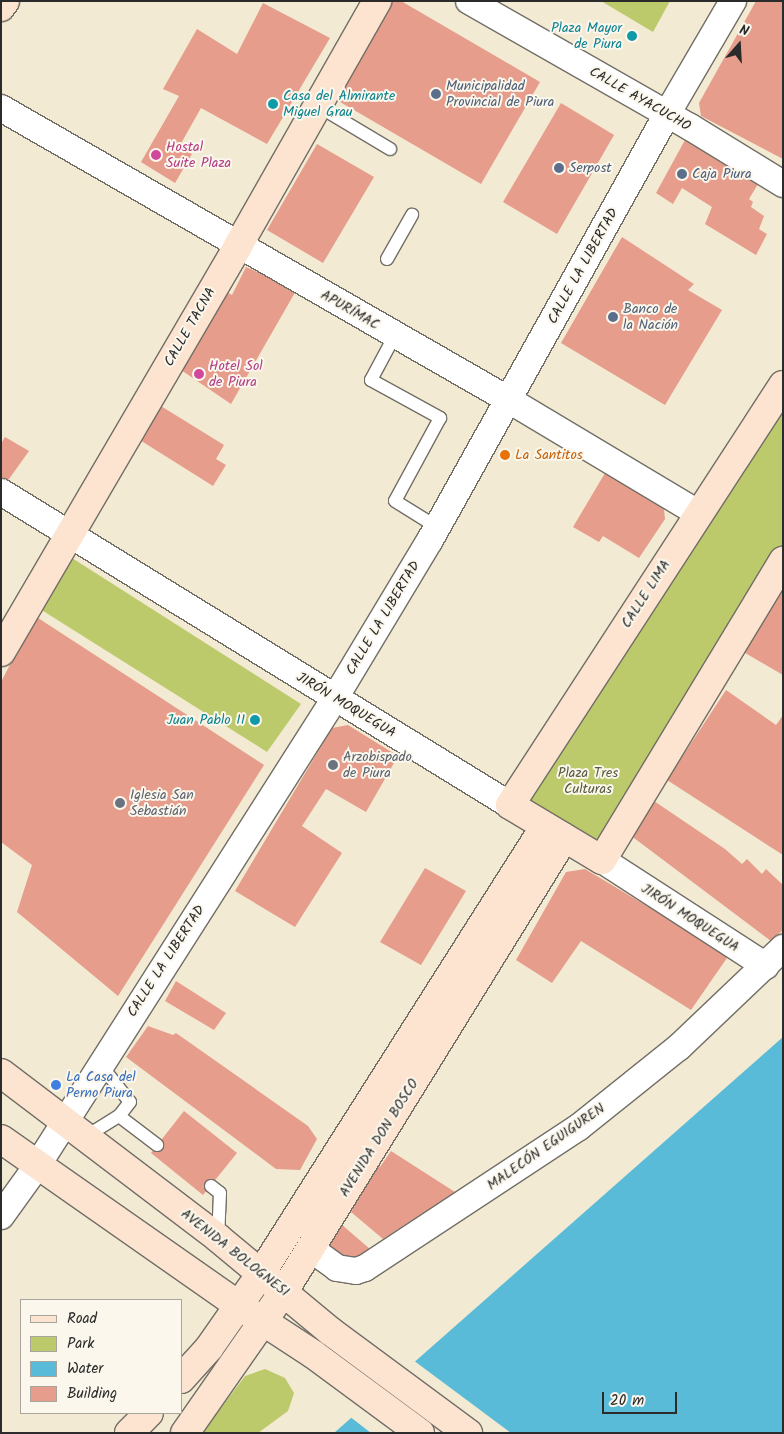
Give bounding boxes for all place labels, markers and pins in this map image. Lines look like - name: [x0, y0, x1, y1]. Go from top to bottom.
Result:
- place label: Plaza Mayor de Piura: [551, 20, 622, 52]
- marker: Plaza Mayor de Piura: [626, 30, 638, 42]
- place label: Municipalidad Provincial de Piura: [446, 78, 554, 110]
- place label: Casa del Almirante Miguel Grau: [283, 88, 395, 120]
- marker: Municipalidad Provincial de Piura: [430, 88, 442, 100]
- marker: Casa del Almirante Miguel Grau: [267, 98, 279, 110]
- place label: Hostal Suite Plaza: [166, 139, 231, 172]
- marker: Hostal Suite Plaza: [150, 149, 162, 161]
- place label: Serpost: [569, 160, 612, 176]
- marker: Serpost: [553, 162, 565, 174]
- place label: Caja Piura: [692, 166, 752, 182]
- marker: Caja Piura: [676, 168, 688, 180]
- place label: Banco de la Nación: [623, 301, 678, 334]
- marker: Banco de la Nación: [607, 311, 619, 323]
- place label: Hotel Sol de Piura: [209, 358, 263, 391]
- marker: Hotel Sol de Piura: [193, 368, 205, 380]
- place label: La Santitos: [515, 447, 583, 463]
- marker: La Santitos: [499, 449, 511, 461]
- place label: Juan Pablo II: [166, 712, 245, 728]
- marker: Juan Pablo II: [249, 714, 261, 726]
- place label: Arzobispado de Piura: [343, 749, 412, 782]
- marker: Arzobispado de Piura: [327, 759, 339, 771]
- place label: Iglesia San Sebastián: [130, 787, 194, 820]
- marker: Iglesia San Sebastián: [114, 797, 126, 809]
- place label: La Casa del Perno Piura: [66, 1069, 136, 1102]
- marker: La Casa del Perno Piura: [50, 1079, 62, 1091]

